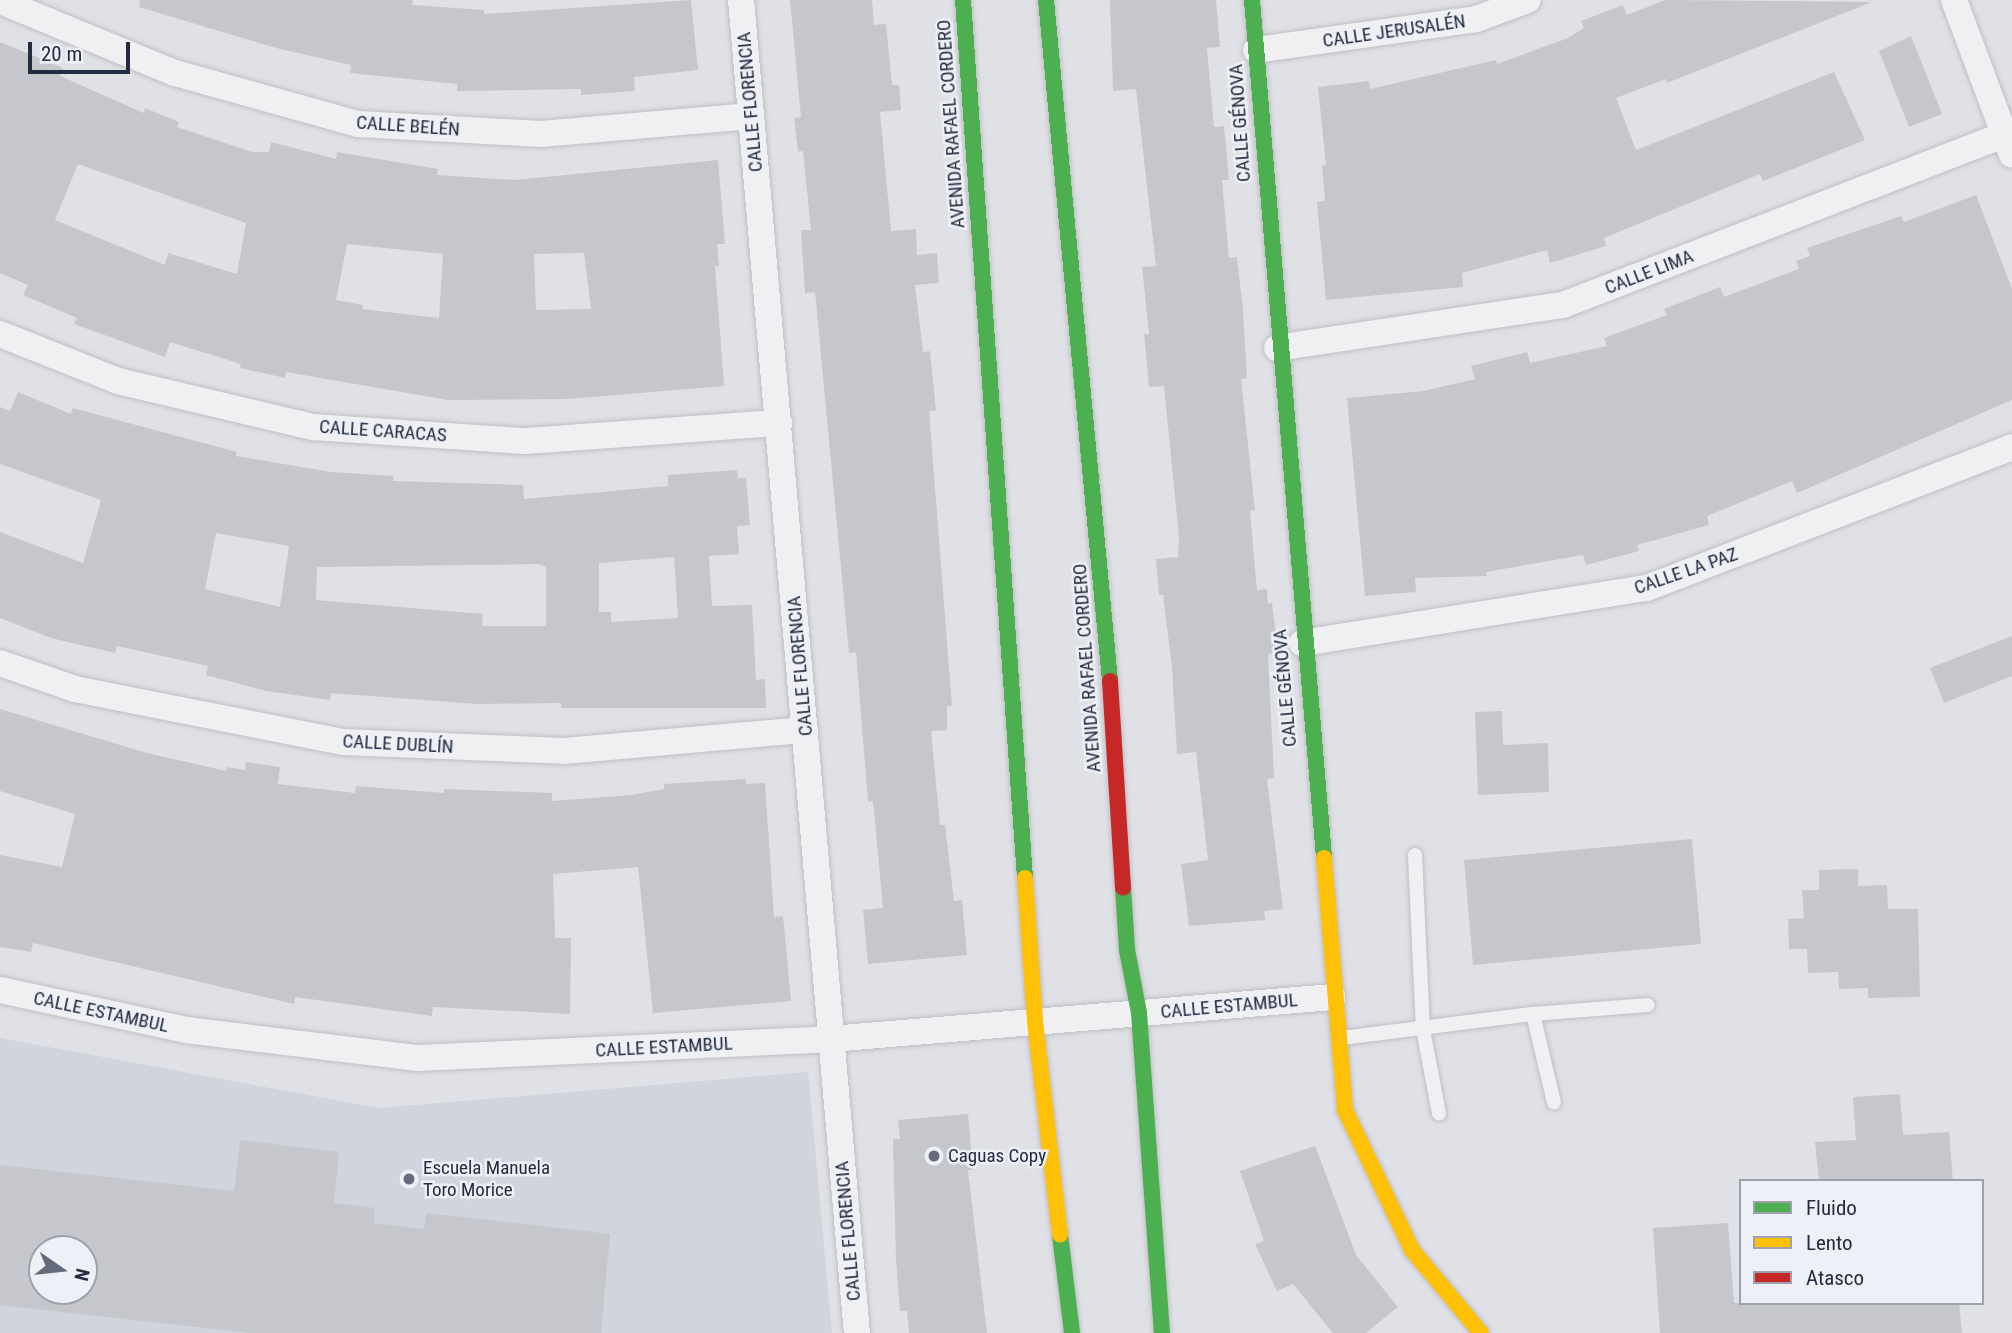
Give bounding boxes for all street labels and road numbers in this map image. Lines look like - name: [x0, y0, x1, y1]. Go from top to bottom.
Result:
- street label: CALLE JERUSALÉN: [1321, 10, 1467, 52]
- street label: AVENIDA RAFAEL CORDERO: [932, 19, 970, 229]
- street label: CALLE FLORENCIA: [733, 31, 767, 173]
- street label: CALLE GÉNOVA: [1225, 63, 1255, 183]
- street label: CALLE BELÉN: [355, 111, 461, 141]
- street label: CALLE LIMA: [1602, 245, 1696, 299]
- street label: CALLE CARACAS: [318, 415, 448, 447]
- street label: CALLE LA PAZ: [1631, 543, 1741, 599]
- street label: AVENIDA RAFAEL CORDERO: [1068, 563, 1106, 773]
- street label: CALLE FLORENCIA: [783, 595, 817, 737]
- street label: CALLE GÉNOVA: [1268, 628, 1302, 748]
- street label: CALLE DUBLÍN: [342, 730, 454, 758]
- street label: CALLE ESTAMBUL: [31, 987, 171, 1037]
- street label: CALLE ESTAMBUL: [1160, 989, 1298, 1023]
- street label: CALLE ESTAMBUL: [595, 1032, 733, 1062]
- street label: CALLE FLORENCIA: [831, 1160, 865, 1302]

